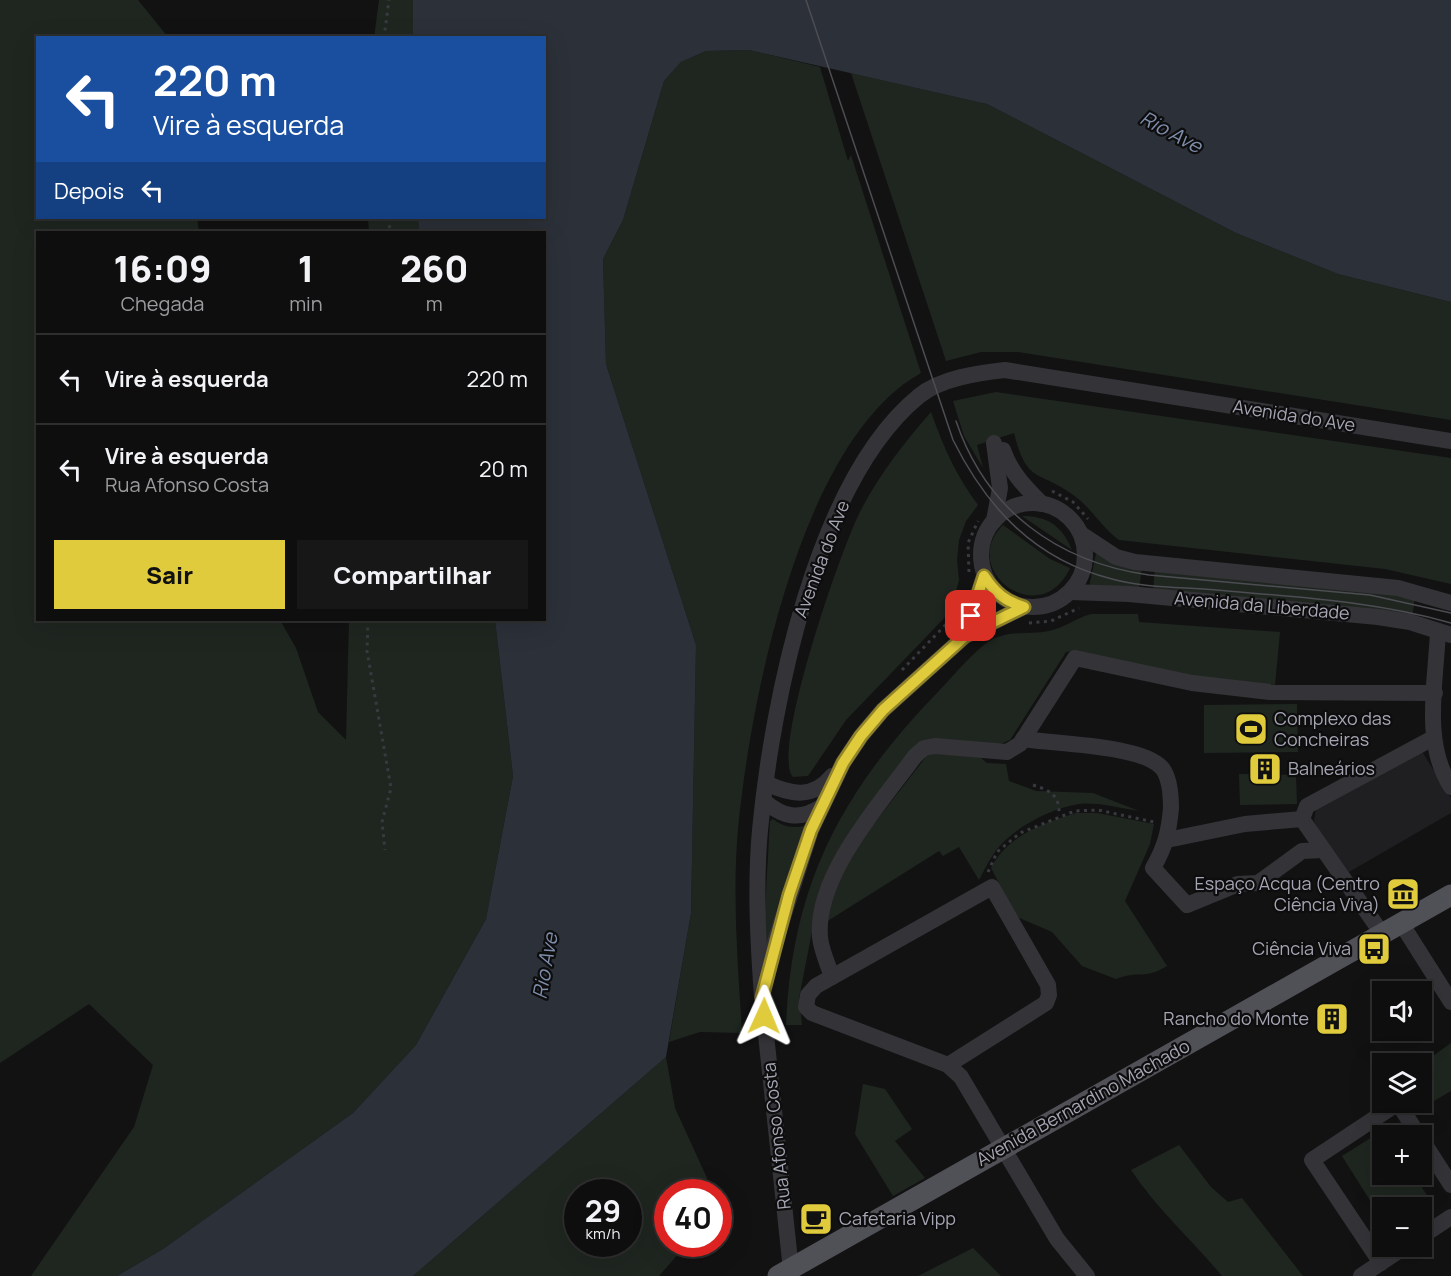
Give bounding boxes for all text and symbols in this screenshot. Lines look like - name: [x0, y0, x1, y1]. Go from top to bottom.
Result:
- text: 220 m: [153, 51, 277, 109]
- icon: left: [54, 60, 132, 138]
- water label: Rio Ave: [1136, 104, 1208, 160]
- text: Vire à esquerda: [153, 106, 344, 143]
- icon: left: [136, 174, 169, 207]
- text: Depois: [54, 176, 124, 206]
- text: 16:09: [113, 244, 212, 293]
- text: 1: [298, 244, 314, 293]
- text: 260: [400, 244, 469, 293]
- text: Chegada: [121, 290, 204, 317]
- text: min: [289, 290, 323, 317]
- text: m: [426, 290, 443, 317]
- icon: left: [54, 363, 87, 396]
- text: Vire à esquerda: [105, 364, 269, 394]
- text: 220 m: [466, 364, 528, 394]
- street label: Avenida do Ave: [1231, 393, 1357, 437]
- text: Vire à esquerda: [105, 441, 269, 471]
- icon: left: [54, 453, 87, 486]
- text: 20 m: [479, 454, 528, 484]
- text: Rua Afonso Costa: [105, 471, 269, 498]
- street label: Avenida do Ave: [788, 497, 854, 621]
- button: Sair: [54, 540, 285, 609]
- button: Compartilhar: [297, 540, 528, 609]
- street label: Avenida da Liberdade: [1173, 585, 1351, 625]
- pin: [945, 590, 996, 641]
- icon: arrive: [954, 599, 987, 632]
- place label: Complexo das Concheiras: [1274, 706, 1391, 751]
- sports icon: Complexo das Concheiras: [1233, 711, 1269, 747]
- building icon: Balneários: [1247, 751, 1283, 787]
- place label: Balneários: [1288, 756, 1375, 780]
- place label: Espaço Acqua (Centro Ciência Viva): [1194, 871, 1380, 916]
- museum icon: Espaço Acqua (Centro Ciência Viva): [1385, 876, 1421, 912]
- water label: Rio Ave: [525, 930, 564, 1001]
- bus stop icon: Ciência Viva: [1356, 931, 1392, 967]
- place label: Ciência Viva: [1252, 936, 1351, 960]
- map controls: [1372, 981, 1432, 1257]
- button: sound: [1372, 981, 1432, 1041]
- position arrow: [732, 984, 796, 1048]
- building icon: Rancho do Monte: [1314, 1001, 1350, 1037]
- place label: Rancho do Monte: [1163, 1006, 1309, 1030]
- street label: Avenida Bernardino Machado: [971, 1033, 1194, 1171]
- button: layers: [1372, 1053, 1432, 1113]
- street label: Rua Afonso Costa: [756, 1061, 796, 1211]
- button: +: [1372, 1125, 1432, 1185]
- speed limit sign: 40: [654, 1179, 732, 1257]
- text: 29: [585, 1190, 621, 1231]
- button: −: [1372, 1197, 1432, 1257]
- cafe icon: Cafetaria Vipp: [798, 1201, 834, 1237]
- place label: Cafetaria Vipp: [839, 1206, 956, 1230]
- text: km/h: [586, 1223, 620, 1244]

